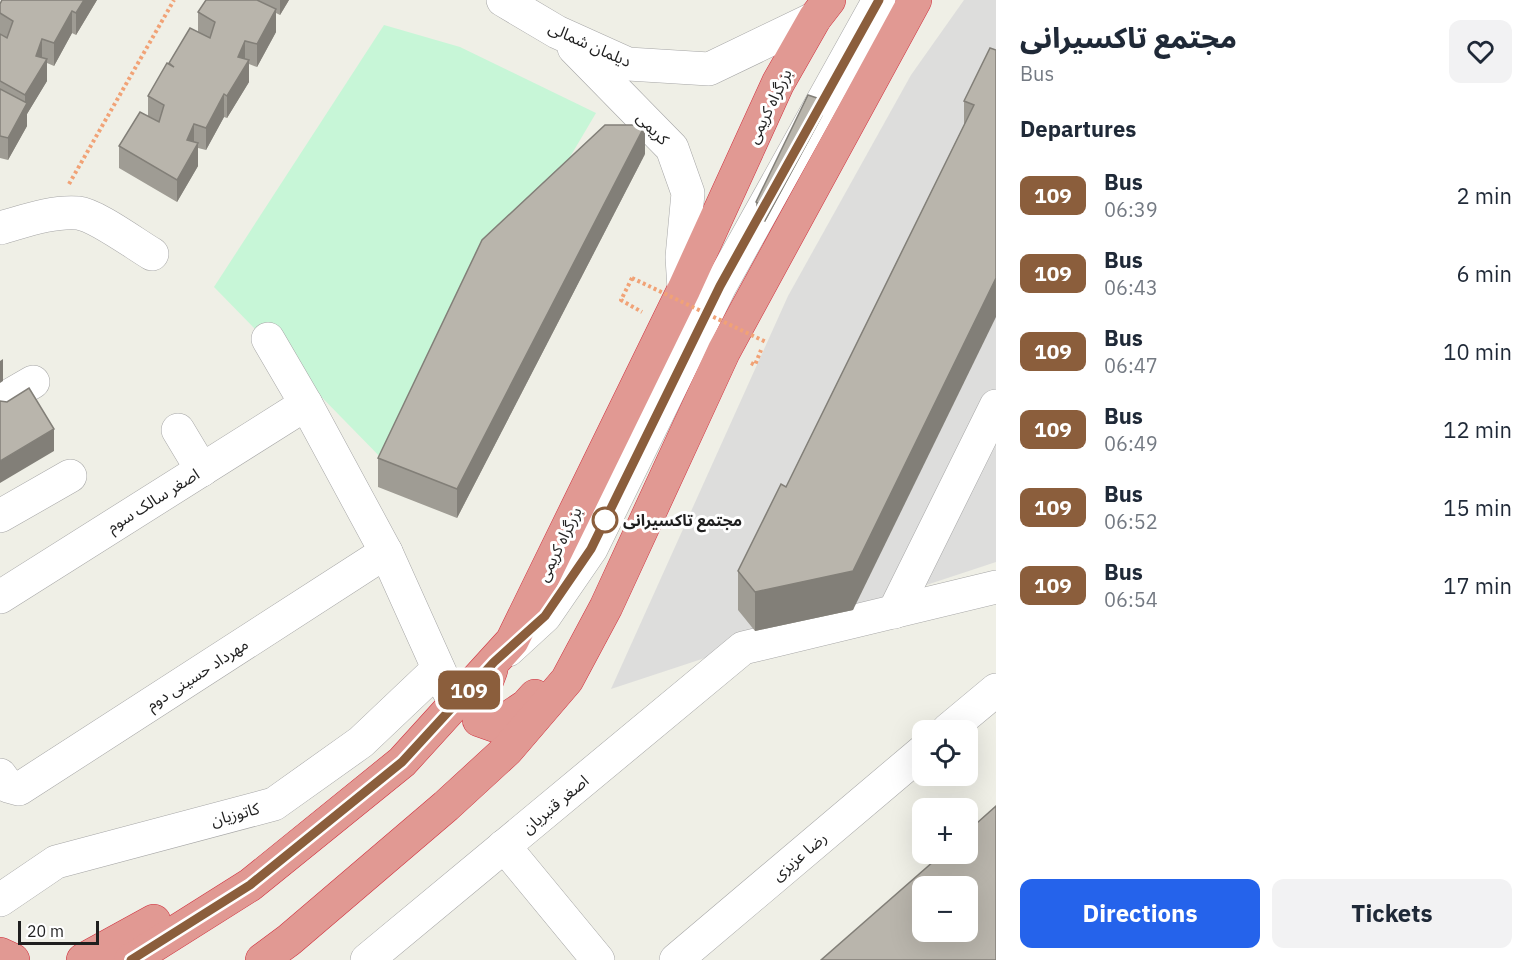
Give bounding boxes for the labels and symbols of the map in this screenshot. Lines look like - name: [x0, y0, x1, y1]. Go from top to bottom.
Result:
- street label: دیلمان شمالی: [546, 17, 634, 71]
- street label: بزرگراه کریمی: [742, 65, 796, 147]
- street label: کریمی: [633, 107, 674, 149]
- street label: اصغر سالک سوم: [103, 464, 205, 539]
- street label: بزرگراه کریمی: [532, 503, 586, 585]
- marker: مجتمع تاکسیرانی: [592, 507, 618, 533]
- place label: مجتمع تاکسیرانی: [623, 510, 742, 533]
- street label: مهرداد حسینی دوم: [142, 634, 253, 717]
- line badge: 109: [434, 670, 504, 710]
- street label: اصغر قنبریان: [518, 770, 592, 838]
- street label: کاتوزیان: [209, 798, 262, 830]
- street label: رضا عزیزی: [767, 827, 831, 885]
- scale bar: [18, 918, 99, 946]

